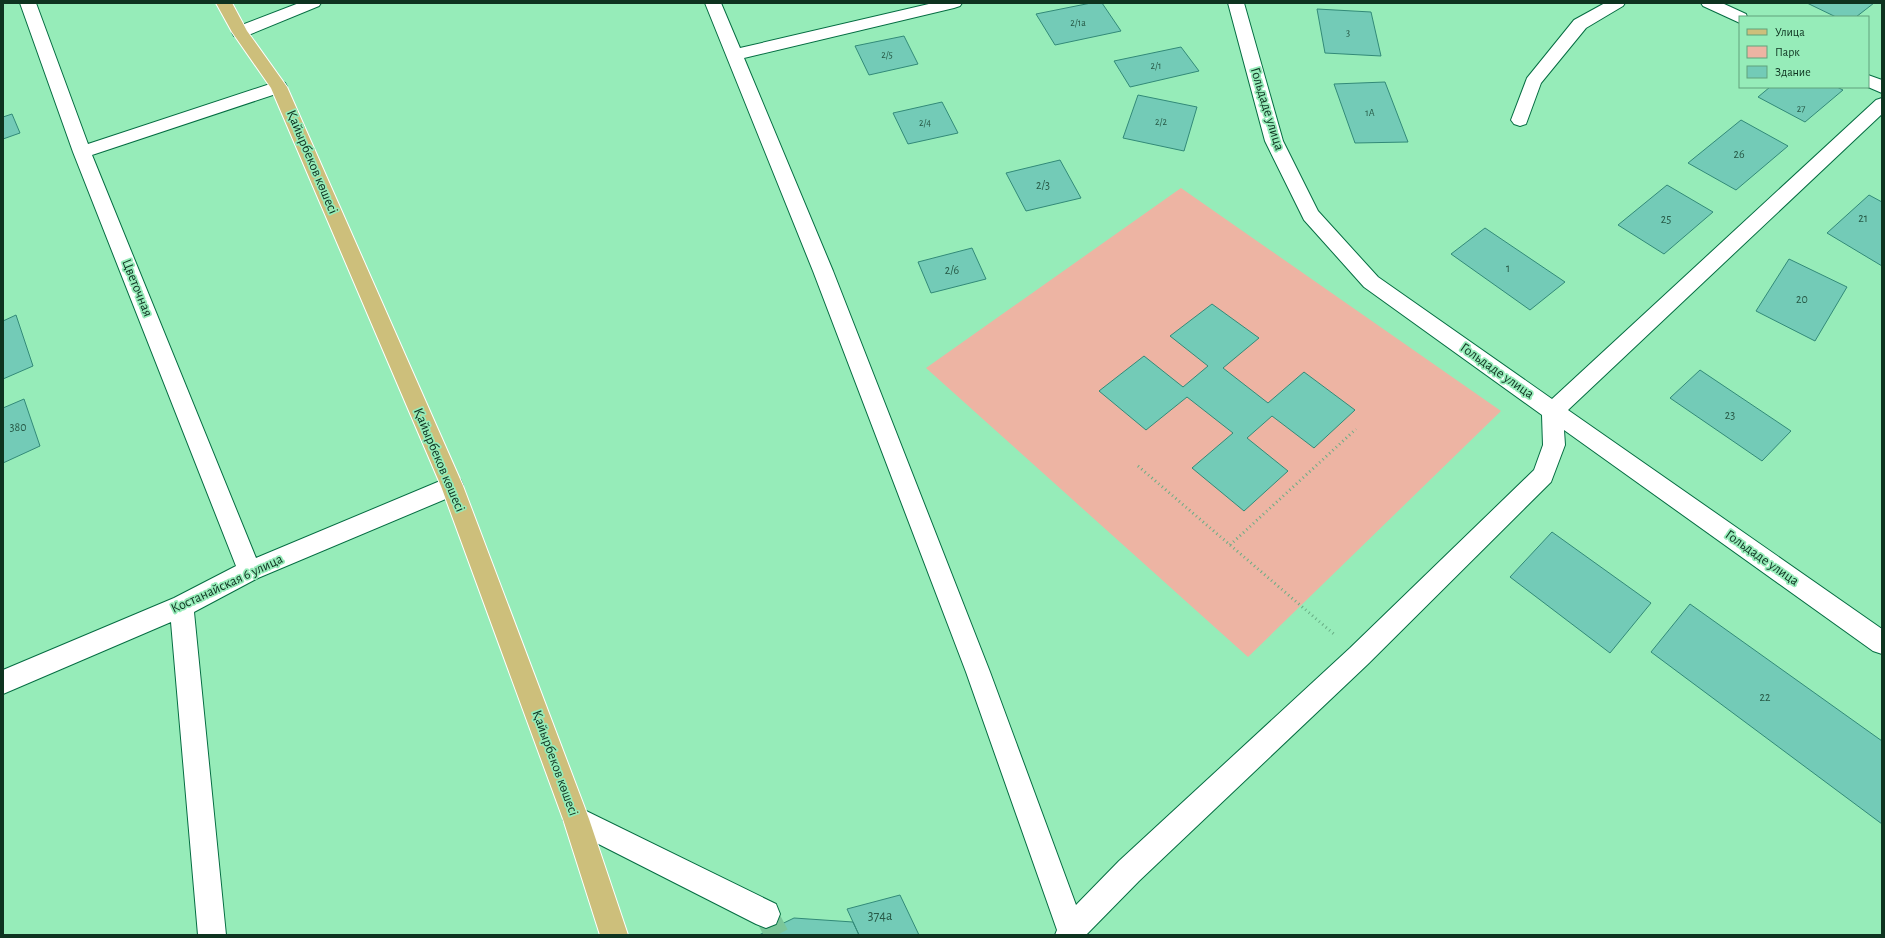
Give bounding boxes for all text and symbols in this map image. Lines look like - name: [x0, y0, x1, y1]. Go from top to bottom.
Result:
- legend: [1739, 16, 1869, 88]
- house number: 2/1а: [1070, 18, 1086, 28]
- text: Улица: [1775, 26, 1805, 38]
- house number: 3: [1346, 28, 1350, 38]
- text: Парк: [1775, 46, 1800, 58]
- house number: 2/5: [881, 50, 893, 60]
- house number: 2/1: [1151, 61, 1161, 71]
- street label: Гольдаде улица: [1248, 66, 1286, 153]
- text: Здание: [1775, 66, 1811, 78]
- house number: 27: [1797, 104, 1805, 114]
- street label: Қайырбеков көшесі: [284, 108, 340, 216]
- house number: 1А: [1365, 108, 1375, 118]
- house number: 2/2: [1155, 117, 1167, 127]
- house number: 2/4: [919, 118, 931, 128]
- house number: 26: [1733, 148, 1745, 160]
- house number: 2/3: [1036, 179, 1050, 191]
- house number: 21: [1858, 212, 1868, 224]
- house number: 25: [1661, 213, 1671, 225]
- street label: Цветочная: [119, 257, 155, 319]
- house number: 1: [1506, 262, 1510, 274]
- house number: 2/6: [945, 264, 960, 276]
- house number: 20: [1796, 293, 1808, 305]
- street label: Гольдаде улица: [1458, 341, 1537, 402]
- street label: Қайырбеков көшесі: [411, 406, 467, 514]
- house number: 23: [1725, 409, 1735, 421]
- house number: 380: [10, 421, 26, 433]
- street label: Гольдаде улица: [1723, 528, 1802, 589]
- street label: Костанайская 6 улица: [169, 552, 286, 616]
- house number: 22: [1760, 691, 1771, 703]
- street label: Қайырбеков көшесі: [529, 708, 581, 818]
- house number: 374а: [868, 909, 893, 923]

